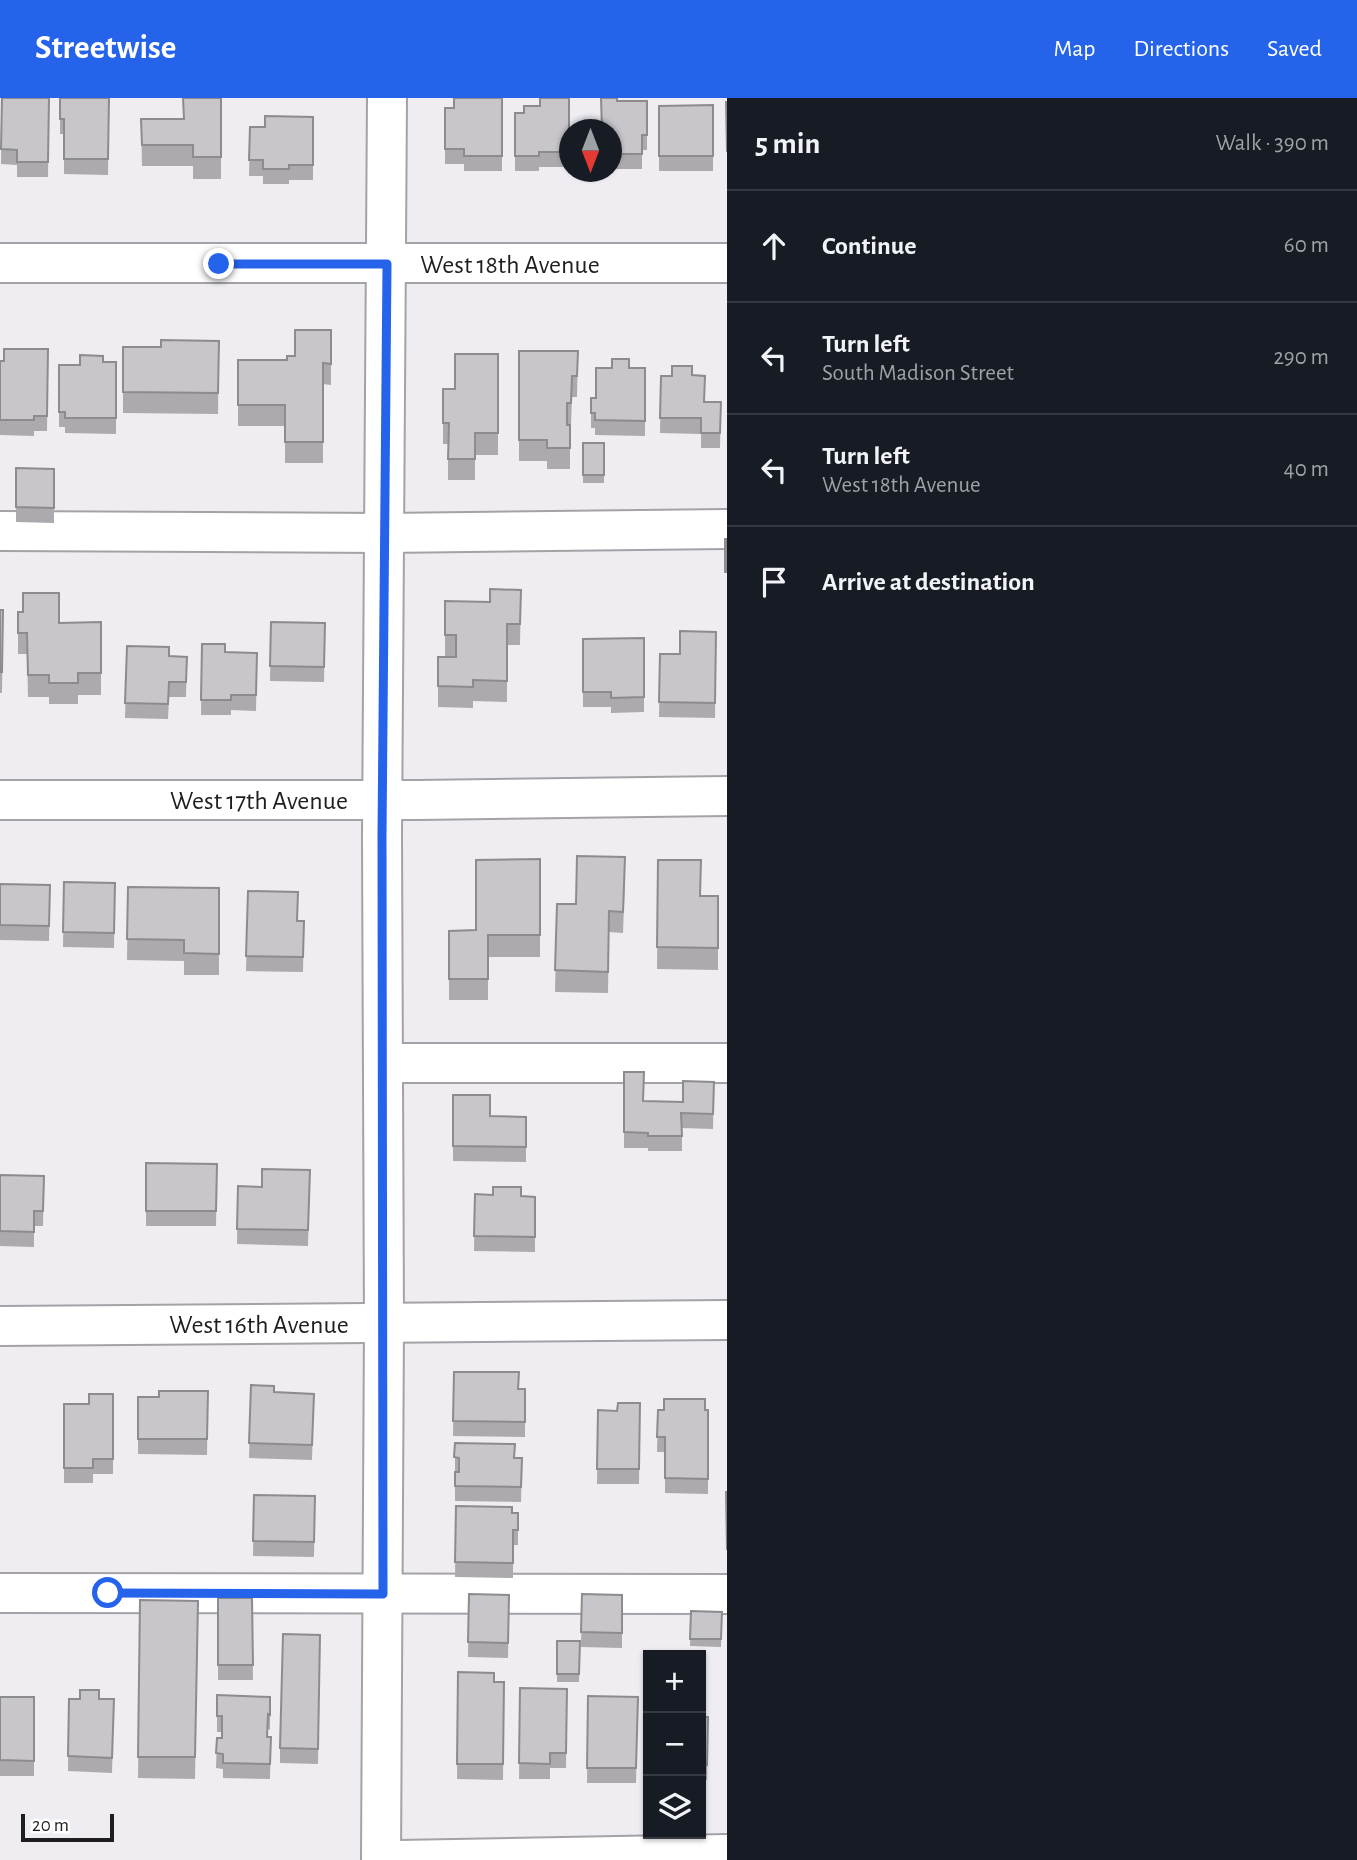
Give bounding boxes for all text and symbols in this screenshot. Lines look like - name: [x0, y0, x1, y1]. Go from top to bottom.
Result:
- text: Streetwise: [35, 32, 176, 65]
- text: Map: [1053, 37, 1095, 61]
- text: Directions: [1133, 37, 1229, 61]
- text: Saved: [1267, 37, 1322, 61]
- north arrow: [559, 119, 622, 182]
- text: 5 min: [755, 129, 820, 159]
- text: Walk · 390 m: [1215, 132, 1329, 155]
- icon: ahead: [755, 227, 793, 265]
- text: Continue: [822, 233, 917, 259]
- text: 60 m: [1284, 234, 1329, 257]
- route end: [203, 248, 234, 279]
- street label: West 18th Avenue: [420, 252, 600, 278]
- text: Turn left: [822, 331, 910, 357]
- icon: left: [755, 339, 793, 377]
- text: 290 m: [1273, 346, 1329, 369]
- text: South Madison Street: [822, 362, 1014, 385]
- text: Turn left: [822, 443, 910, 469]
- icon: left: [755, 451, 793, 489]
- text: 40 m: [1284, 458, 1329, 481]
- text: West 18th Avenue: [822, 474, 981, 497]
- icon: arrive: [755, 563, 793, 601]
- text: Arrive at destination: [822, 569, 1035, 595]
- street label: West 17th Avenue: [170, 788, 348, 814]
- street label: West 16th Avenue: [169, 1312, 349, 1338]
- route start: [92, 1577, 123, 1608]
- map controls: [643, 1650, 706, 1839]
- button: +: [643, 1650, 706, 1713]
- button: −: [643, 1713, 706, 1776]
- button: layers: [643, 1776, 706, 1839]
- scale bar: [21, 1811, 114, 1843]
- text: 20 m: [32, 1816, 69, 1835]

